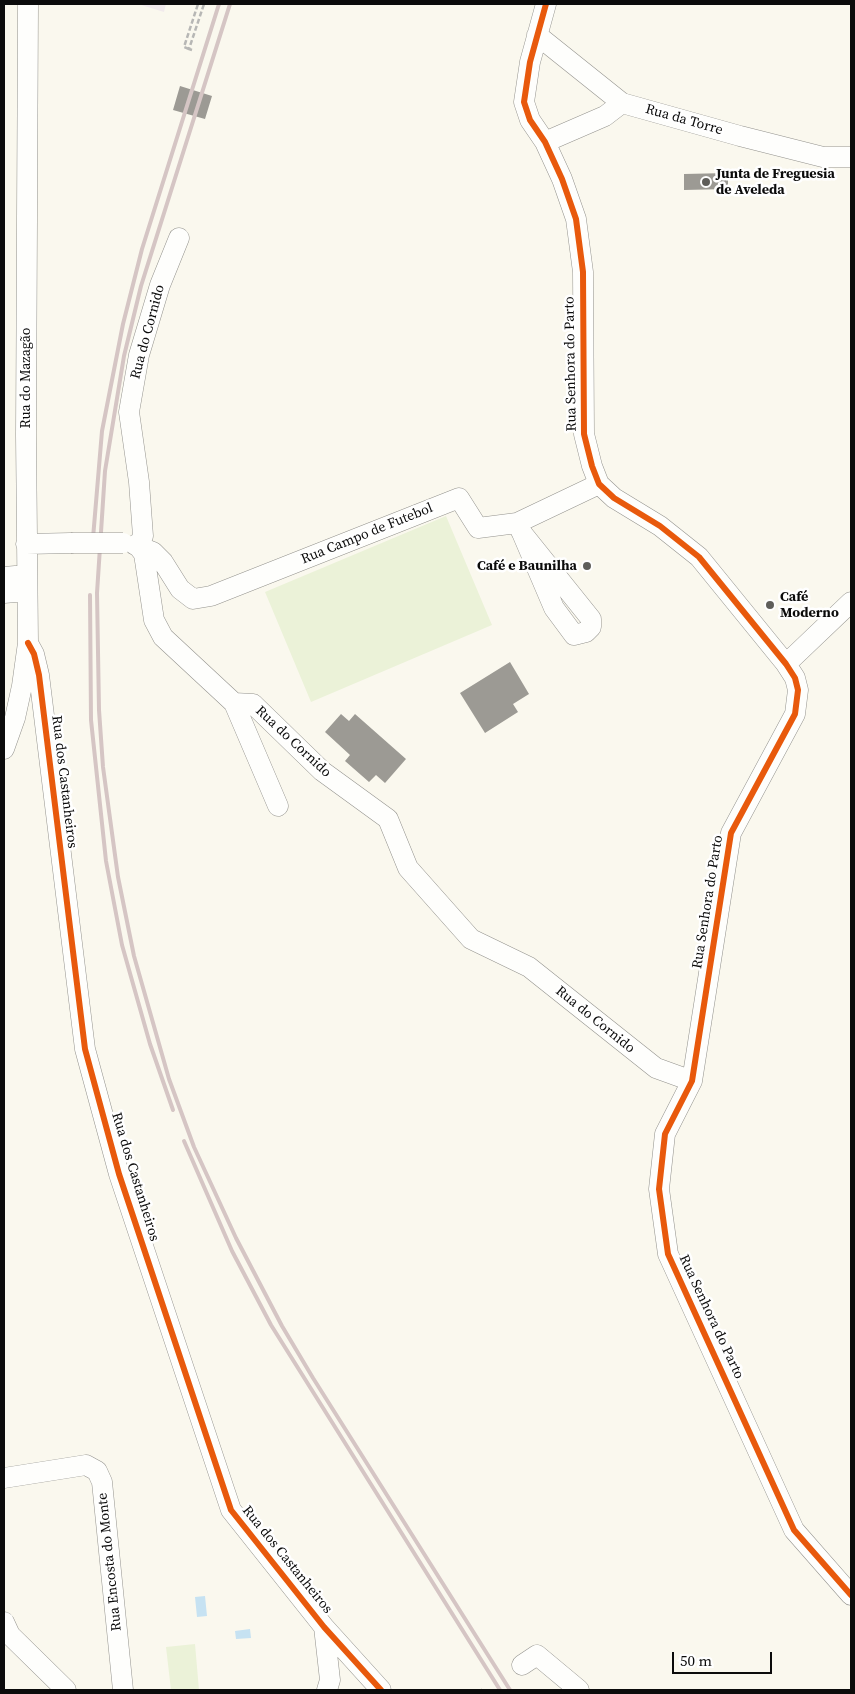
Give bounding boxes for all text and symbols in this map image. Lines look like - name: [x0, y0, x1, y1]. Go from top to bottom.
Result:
- street label: Rua da Torre: [643, 101, 725, 139]
- place label: Junta de Freguesia de Aveleda: [716, 166, 835, 198]
- marker: Junta de Freguesia de Aveleda: [700, 176, 712, 188]
- street label: Rua do Cornido: [127, 283, 169, 381]
- street label: Rua Senhora do Parto: [561, 296, 581, 432]
- street label: Rua do Mazagão: [18, 327, 34, 429]
- street label: Rua Campo de Futebol: [299, 500, 435, 568]
- place label: Café e Baunilha: [477, 558, 577, 574]
- marker: Café e Baunilha: [581, 560, 593, 572]
- place label: Café Moderno: [780, 589, 839, 622]
- marker: Café Moderno: [764, 599, 776, 611]
- street label: Rua do Cornido: [252, 703, 334, 781]
- street label: Rua dos Castanheiros: [48, 715, 80, 849]
- street label: Rua Senhora do Parto: [689, 834, 727, 970]
- street label: Rua do Cornido: [552, 983, 638, 1057]
- street label: Rua dos Castanheiros: [107, 1111, 163, 1243]
- street label: Rua Senhora do Parto: [675, 1252, 747, 1382]
- street label: Rua Encosta do Monte: [94, 1492, 126, 1632]
- street label: Rua dos Castanheiros: [238, 1503, 336, 1617]
- scale bar: [675, 1642, 775, 1674]
- text: 50 m: [680, 1650, 712, 1671]

